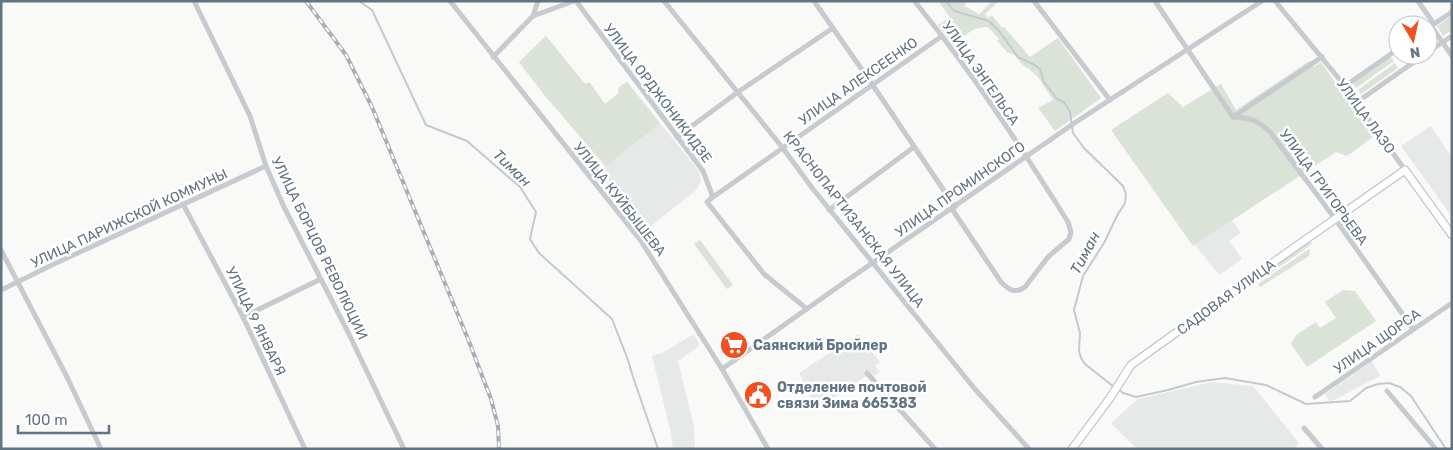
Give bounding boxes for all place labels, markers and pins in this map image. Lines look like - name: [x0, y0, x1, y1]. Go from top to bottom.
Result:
- supermarket icon: Саянский Бройлер: [719, 330, 749, 360]
- place label: Саянский Бройлер: [753, 337, 888, 354]
- place label: Отделение почтовой связи Зима 665383: [777, 379, 926, 412]
- public building icon: Отделение почтовой связи Зима 665383: [743, 380, 773, 410]

